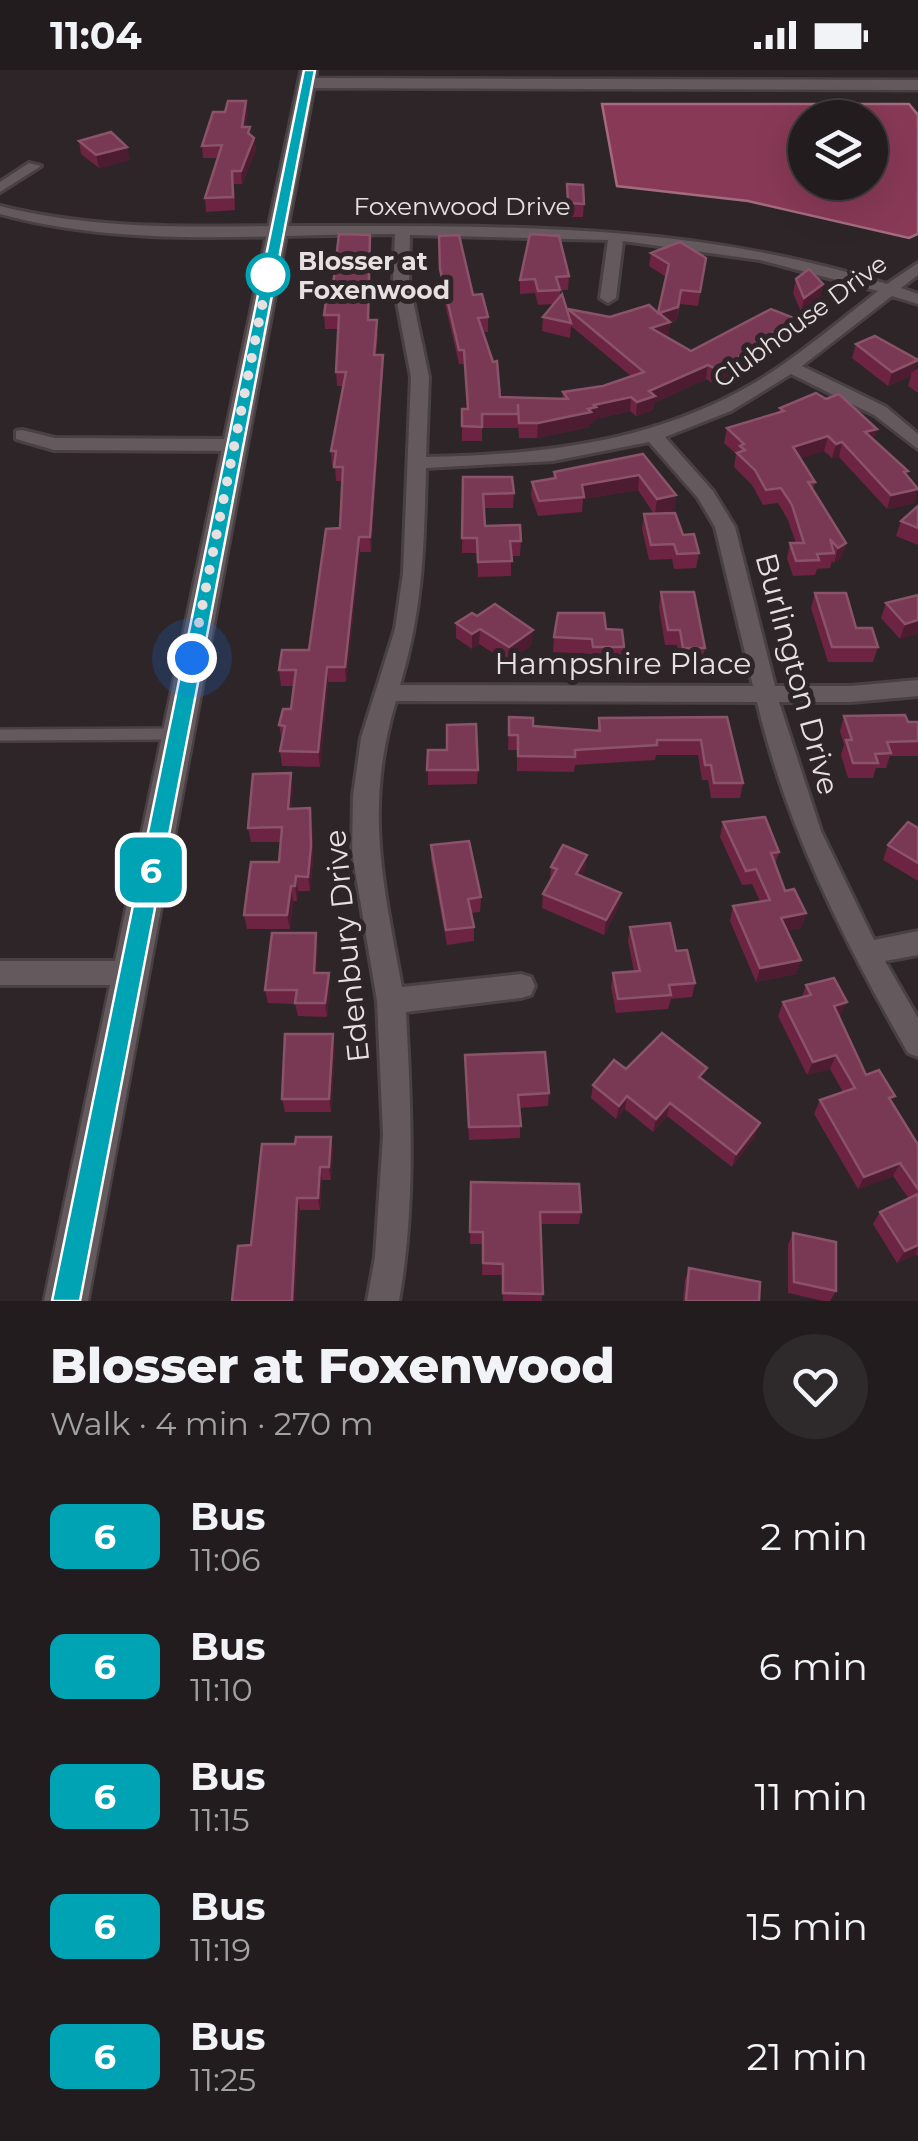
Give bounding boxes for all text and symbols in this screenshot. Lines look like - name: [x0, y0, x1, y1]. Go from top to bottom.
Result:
- text: 11:04: [50, 12, 142, 59]
- map controls: [788, 100, 888, 200]
- button: layers: [788, 100, 888, 200]
- street label: Foxenwood Drive: [353, 191, 571, 221]
- place label: Blosser at Foxenwood: [298, 246, 450, 305]
- street label: Clubhouse Drive: [707, 248, 893, 394]
- marker: Blosser at Foxenwood: [247, 254, 289, 296]
- street label: Burlington Drive: [747, 549, 848, 799]
- your location: [167, 633, 217, 683]
- street label: Hampshire Place: [495, 645, 751, 682]
- street label: Edenbury Drive: [316, 828, 377, 1064]
- line badge: 6: [118, 838, 184, 902]
- text: 6: [140, 849, 162, 892]
- button: heart: [763, 1334, 868, 1439]
- text: Blosser at Foxenwood: [50, 1337, 615, 1395]
- text: Walk · 4 min · 270 m: [50, 1404, 374, 1443]
- text: Bus: [190, 1493, 265, 1540]
- text: 2 min: [760, 1513, 868, 1560]
- text: 6: [94, 1515, 116, 1558]
- text: 11:06: [190, 1540, 261, 1579]
- text: Bus: [190, 1623, 265, 1670]
- text: 6 min: [759, 1643, 868, 1690]
- text: 6: [94, 1645, 116, 1688]
- text: 11:10: [190, 1670, 253, 1709]
- text: Bus: [190, 1753, 265, 1800]
- text: 11 min: [754, 1773, 868, 1820]
- text: 6: [94, 1775, 116, 1818]
- text: 11:15: [190, 1800, 250, 1839]
- text: Bus: [190, 1883, 265, 1930]
- text: 15 min: [747, 1903, 868, 1950]
- text: 6: [94, 1905, 116, 1948]
- text: 11:19: [190, 1930, 251, 1969]
- text: Bus: [190, 2013, 265, 2060]
- text: 21 min: [747, 2033, 868, 2080]
- text: 6: [94, 2035, 116, 2078]
- text: 11:25: [190, 2060, 256, 2099]

